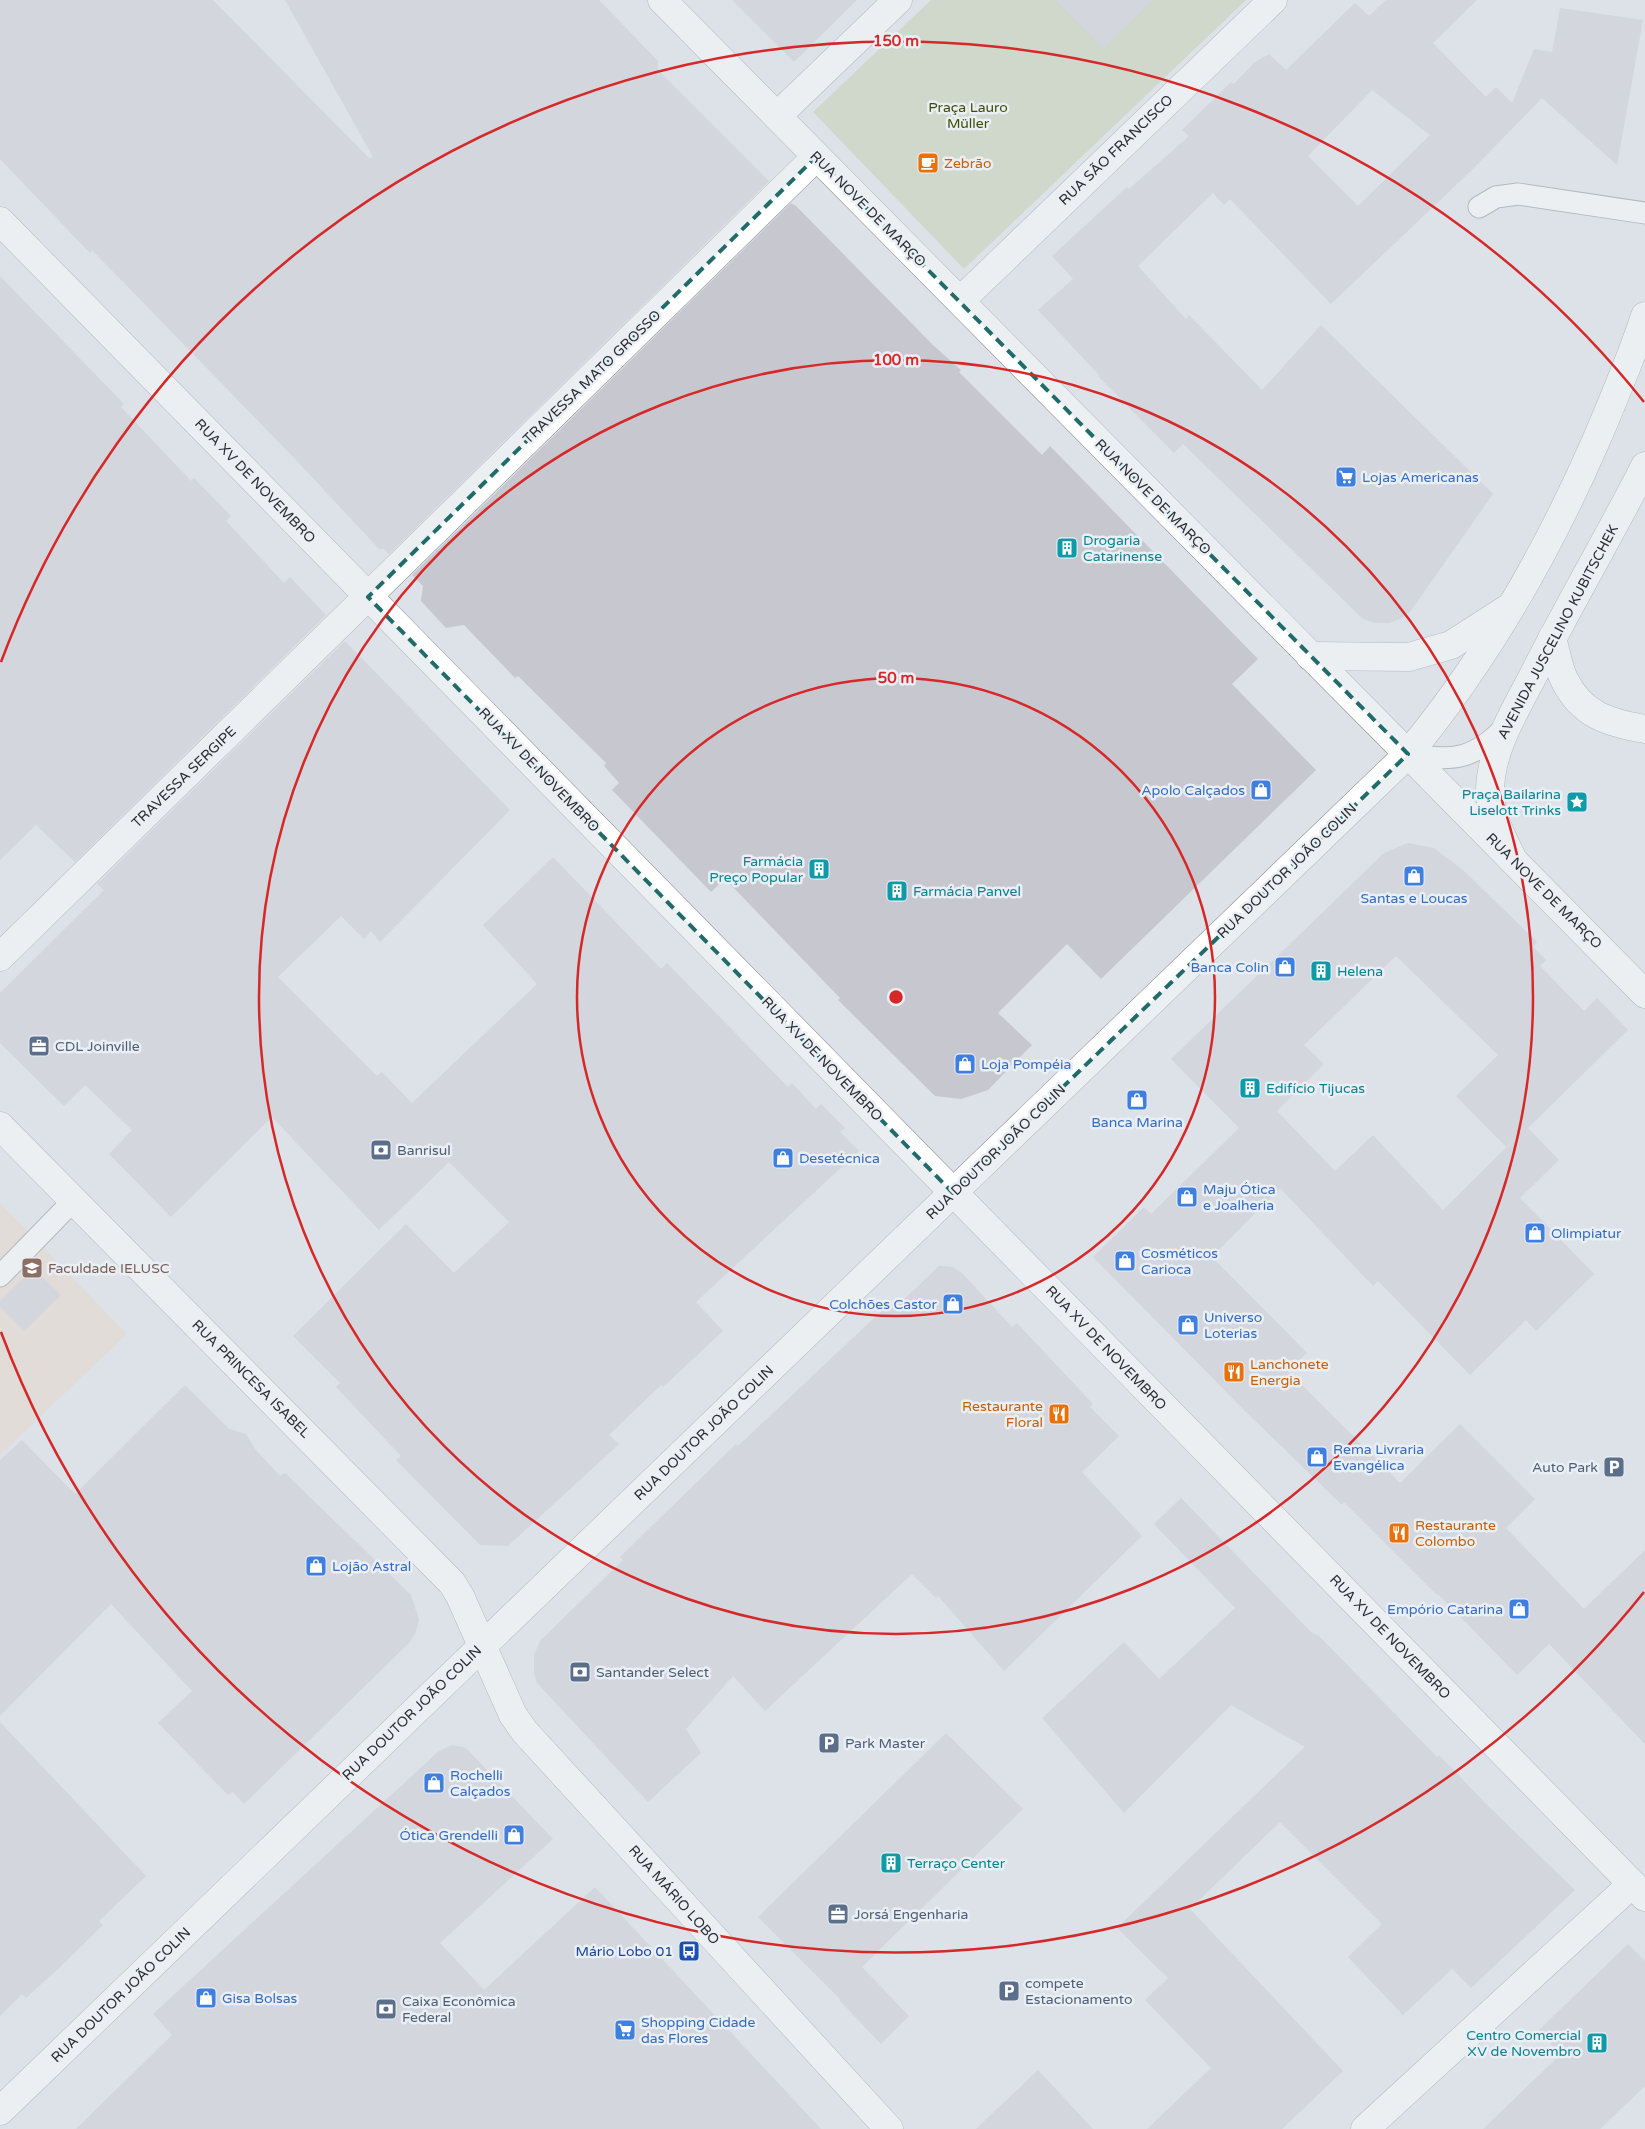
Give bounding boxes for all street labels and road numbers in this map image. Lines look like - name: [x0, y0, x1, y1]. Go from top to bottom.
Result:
- street label: RUA SÃO FRANCISCO: [1056, 91, 1176, 209]
- street label: RUA NOVE DE MARÇO: [807, 148, 929, 270]
- street label: TRAVESSA MATO GROSSO: [520, 307, 664, 447]
- street label: RUA XV DE NOVEMBRO: [191, 415, 319, 547]
- street label: RUA NOVE DE MARÇO: [1092, 436, 1214, 558]
- street label: AVENIDA JUSCELINO KUBITSCHEK: [1494, 522, 1622, 742]
- street label: RUA XV DE NOVEMBRO: [475, 704, 603, 836]
- street label: TRAVESSA SERGIPE: [128, 723, 240, 831]
- street label: RUA DOUTOR JOÃO COLIN: [1214, 800, 1360, 942]
- street label: RUA NOVE DE MARÇO: [1483, 830, 1605, 952]
- street label: RUA XV DE NOVEMBRO: [758, 993, 886, 1125]
- street label: RUA DOUTOR JOÃO COLIN: [923, 1081, 1069, 1223]
- street label: RUA XV DE NOVEMBRO: [1042, 1282, 1170, 1414]
- street label: RUA PRINCESA ISABEL: [188, 1316, 314, 1442]
- street label: RUA DOUTOR JOÃO COLIN: [631, 1362, 777, 1504]
- street label: RUA XV DE NOVEMBRO: [1326, 1571, 1454, 1703]
- street label: RUA DOUTOR JOÃO COLIN: [339, 1642, 485, 1784]
- street label: RUA MÁRIO LOBO: [625, 1842, 723, 1948]
- street label: RUA DOUTOR JOÃO COLIN: [48, 1924, 194, 2066]

